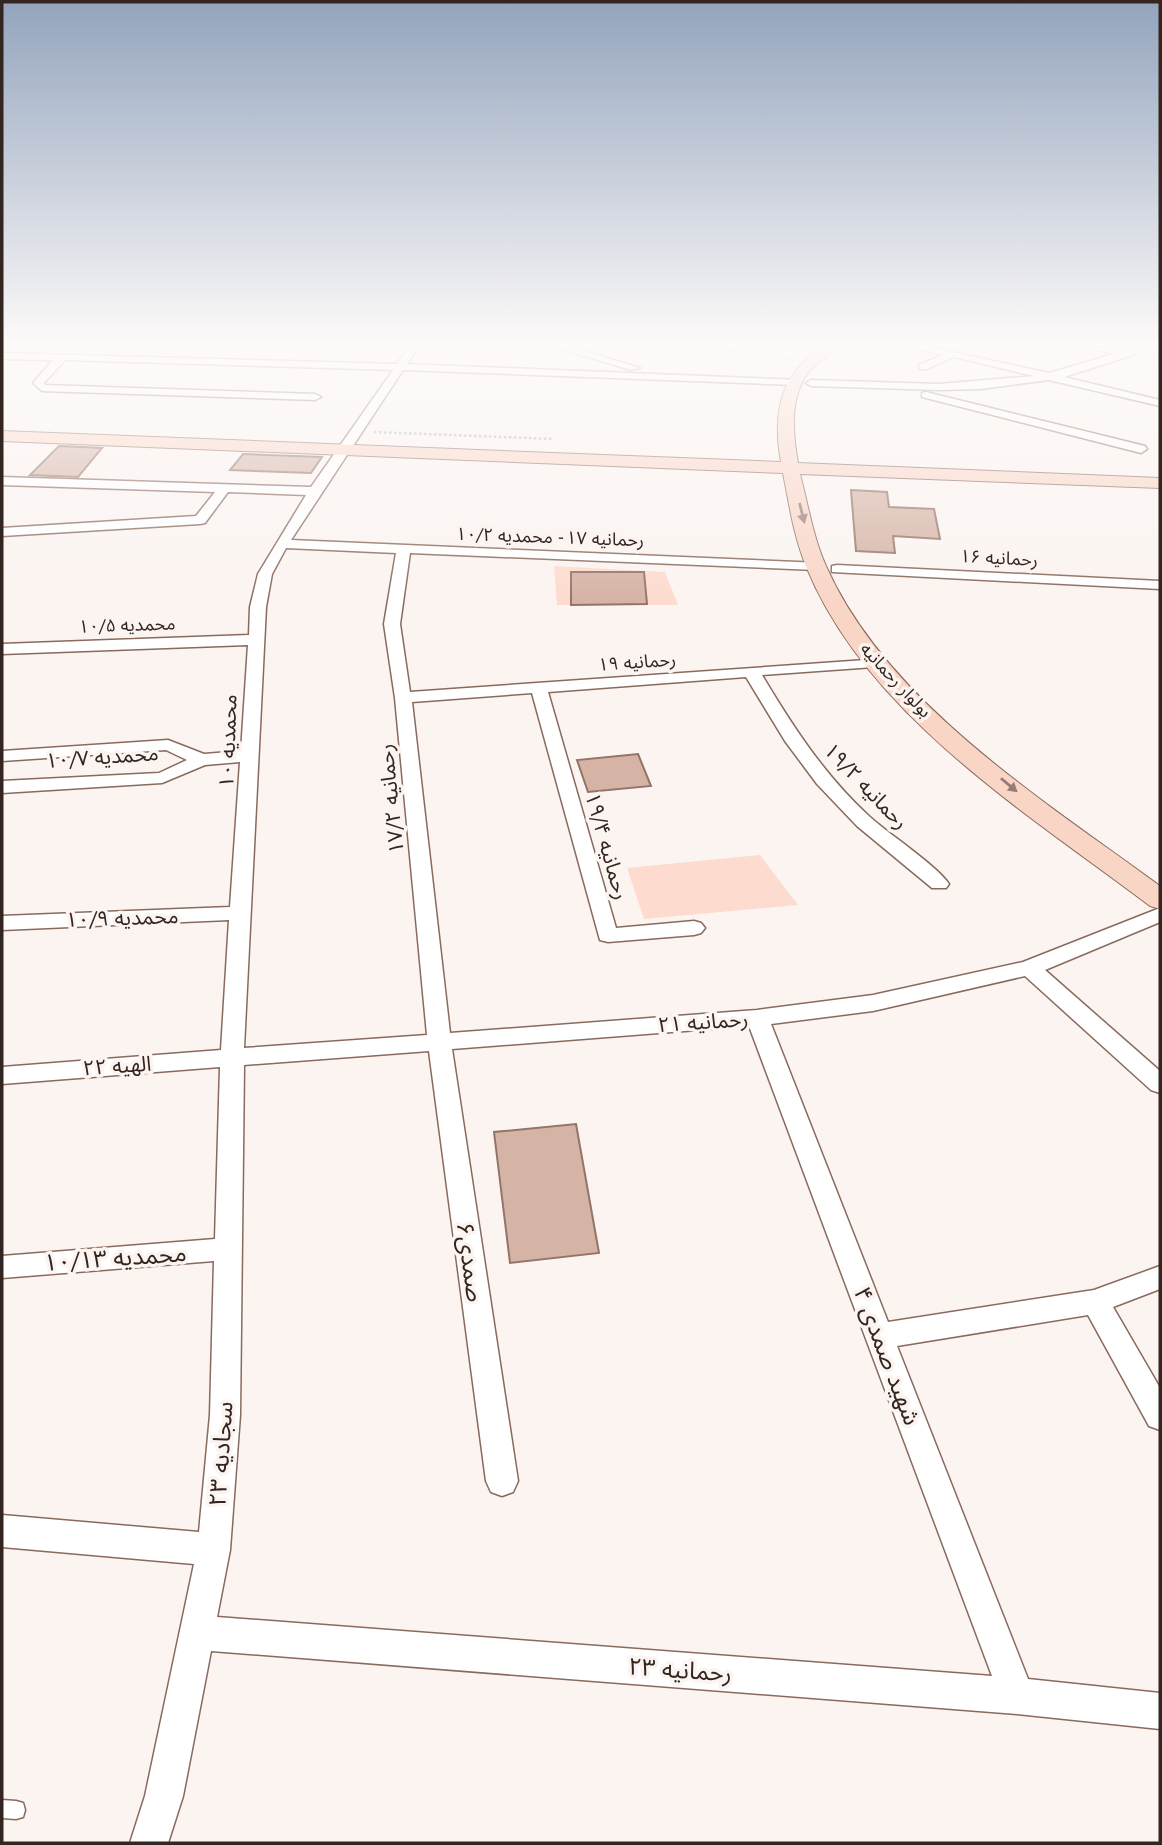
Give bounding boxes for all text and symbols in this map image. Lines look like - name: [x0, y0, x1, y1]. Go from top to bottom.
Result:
- one-way arrow: [797, 503, 808, 525]
- street label: رحمانیه ۱۷ - محمدیه ۱۰/۲: [456, 522, 644, 551]
- street label: رحمانیه ۱۶: [960, 544, 1038, 571]
- street label: محمدیه ۱۰/۵: [78, 611, 176, 638]
- street label: بولوار رحمانیه: [856, 637, 937, 722]
- street label: رحمانیه ۱۹: [597, 647, 677, 676]
- street label: محمدیه ۱۰: [212, 694, 243, 788]
- street label: رحمانیه ۱۹/۲: [818, 737, 914, 835]
- street label: محمدیه ۱۰/۷: [45, 739, 159, 774]
- street label: رحمانیه ۱۷/۲: [371, 743, 410, 855]
- one-way arrow: [1001, 777, 1018, 792]
- street label: رحمانیه ۱۹/۴: [579, 789, 636, 903]
- street label: محمدیه ۱۰/۹: [65, 902, 179, 933]
- street label: رحمانیه ۲۱: [657, 1005, 749, 1038]
- street label: الهیه ۲۲: [82, 1050, 152, 1081]
- street label: صمدی۶: [450, 1220, 491, 1304]
- street label: محمدیه ۱۰/۱۳: [42, 1237, 187, 1278]
- street label: شهید صمدی ۴: [847, 1282, 928, 1429]
- street label: سجادیه ۲۳: [201, 1400, 240, 1508]
- street label: رحمانیه ۲۳: [627, 1650, 733, 1689]

